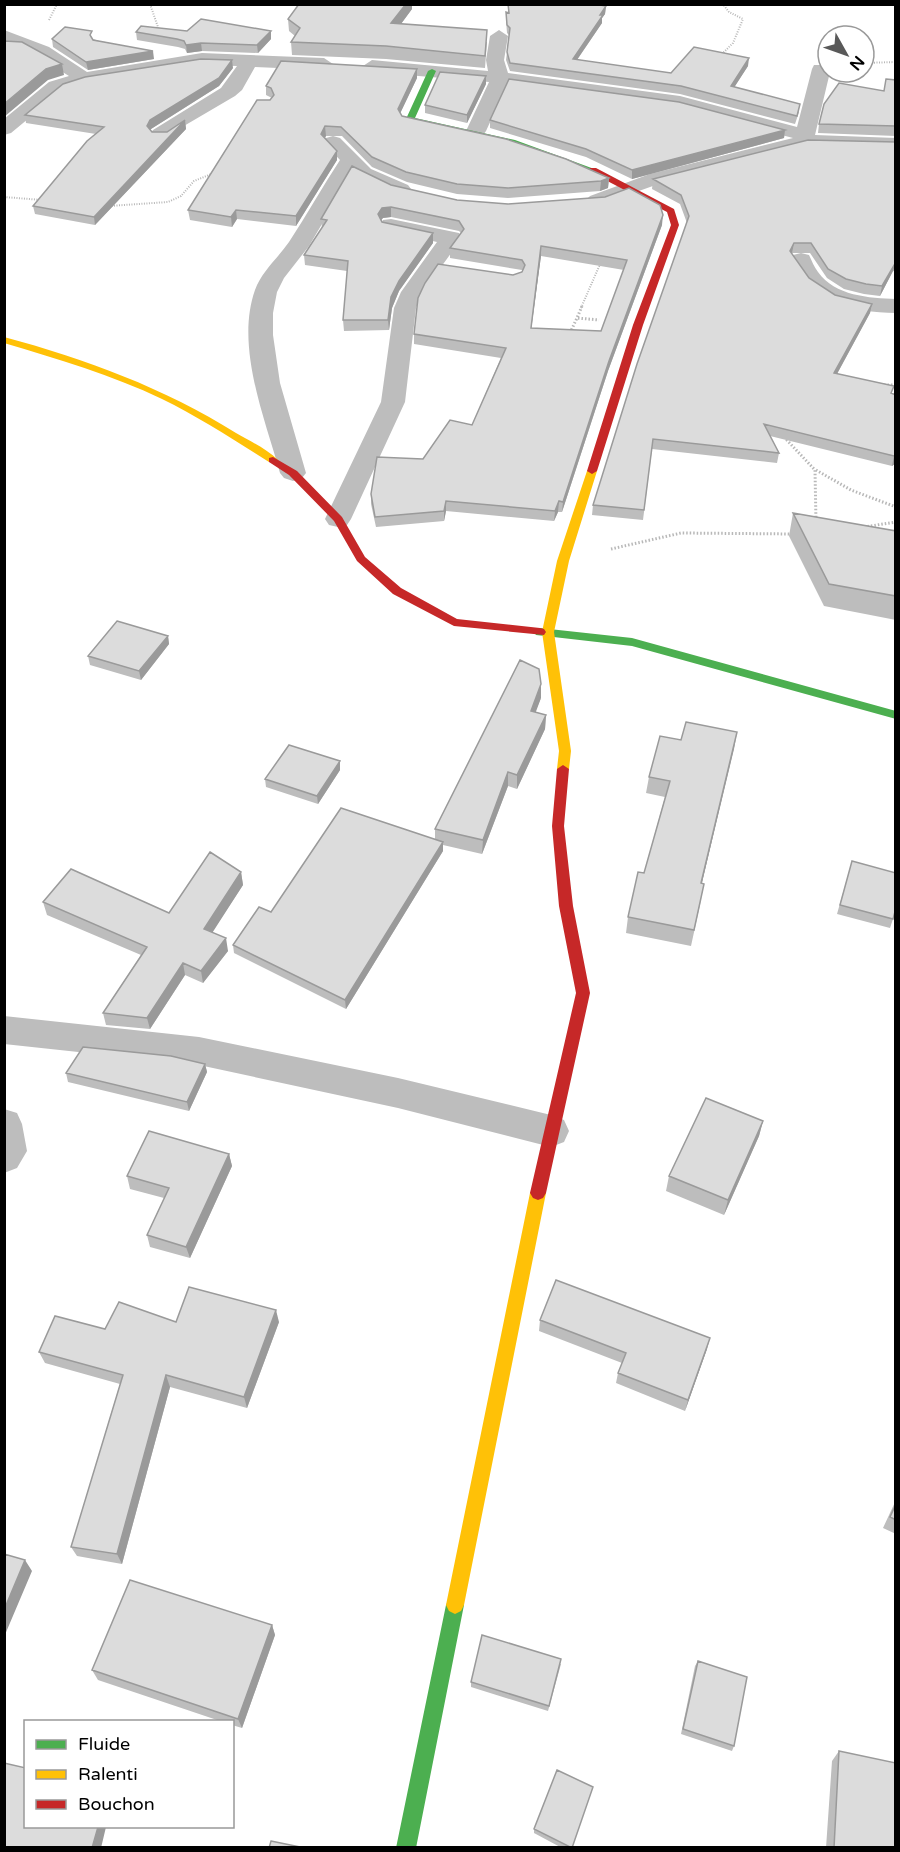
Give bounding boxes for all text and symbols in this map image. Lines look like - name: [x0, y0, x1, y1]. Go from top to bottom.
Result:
- north arrow: [816, 24, 876, 84]
- text: N: [845, 52, 869, 74]
- legend: [24, 1720, 234, 1828]
- text: Fluide: [78, 1733, 130, 1755]
- text: Ralenti: [78, 1763, 138, 1785]
- text: Bouchon: [78, 1793, 155, 1815]

